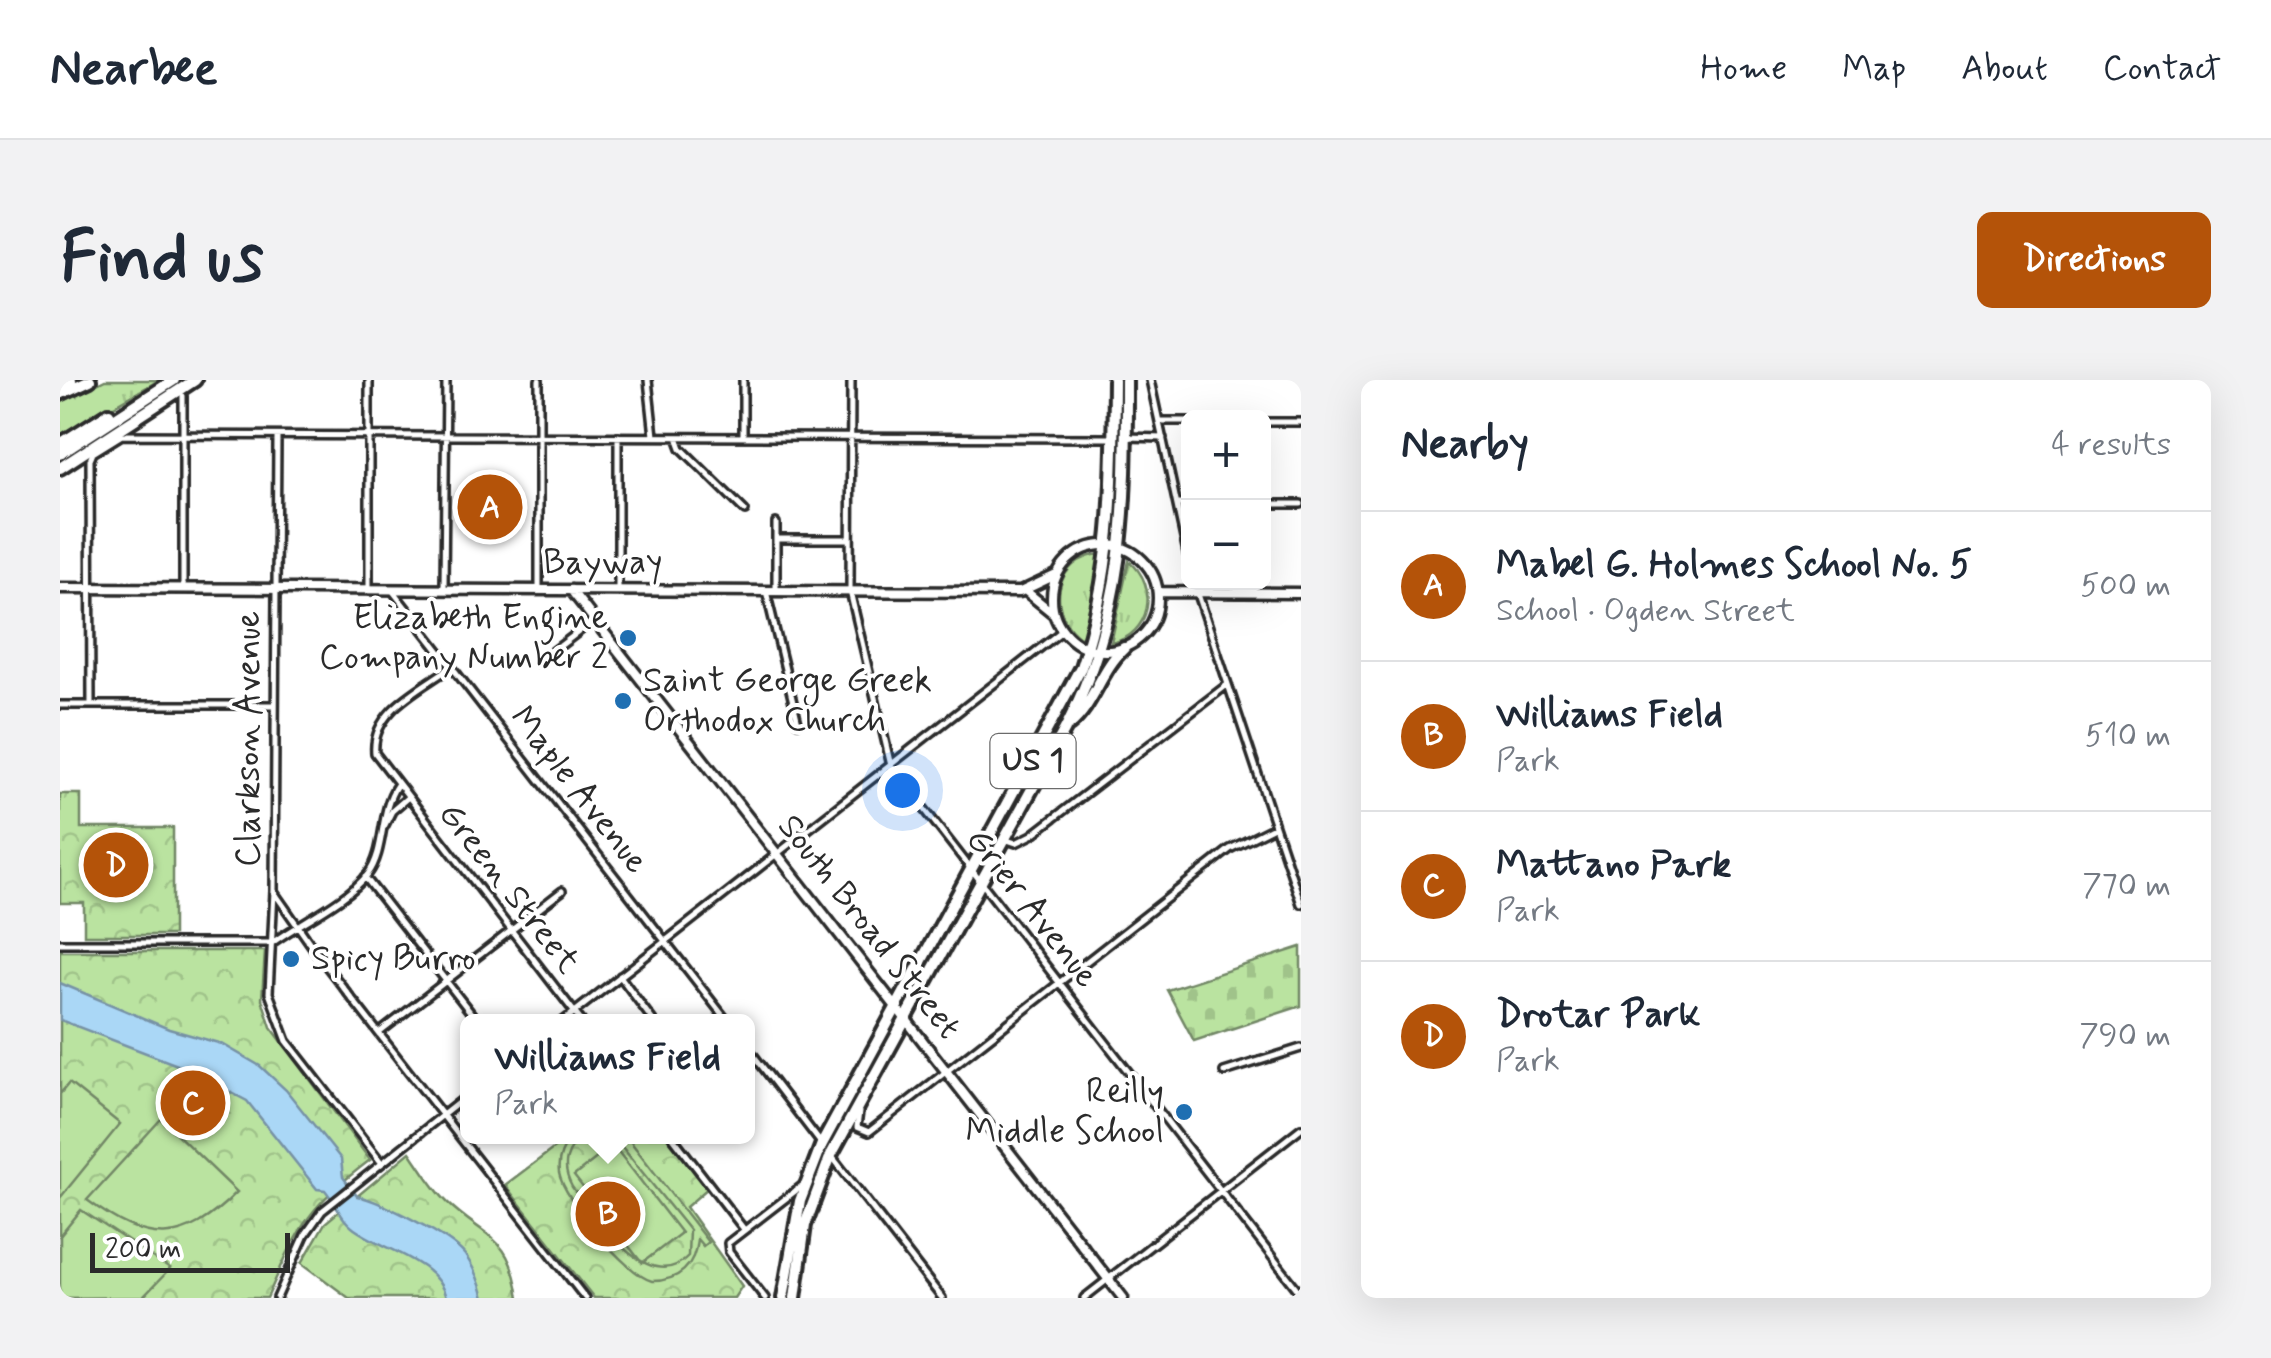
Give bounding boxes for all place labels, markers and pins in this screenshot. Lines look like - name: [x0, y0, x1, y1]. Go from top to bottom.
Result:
- pin: A: [458, 470, 522, 544]
- place label: Elizabeth Engine Company Number 2: [319, 595, 608, 681]
- marker: Elizabeth Engine Company Number 2: [617, 627, 639, 649]
- place label: Saint George Greek Orthodox Church: [643, 658, 932, 744]
- marker: Saint George Greek Orthodox Church: [612, 690, 634, 712]
- pin: D: [83, 828, 148, 902]
- place label: Spicy Burro: [311, 936, 476, 982]
- marker: Spicy Burro: [280, 948, 302, 970]
- pin: C: [160, 1066, 226, 1140]
- place label: Reilly Middle School: [965, 1069, 1164, 1155]
- marker: Reilly Middle School: [1173, 1101, 1195, 1123]
- pin: B: [576, 1176, 640, 1252]

